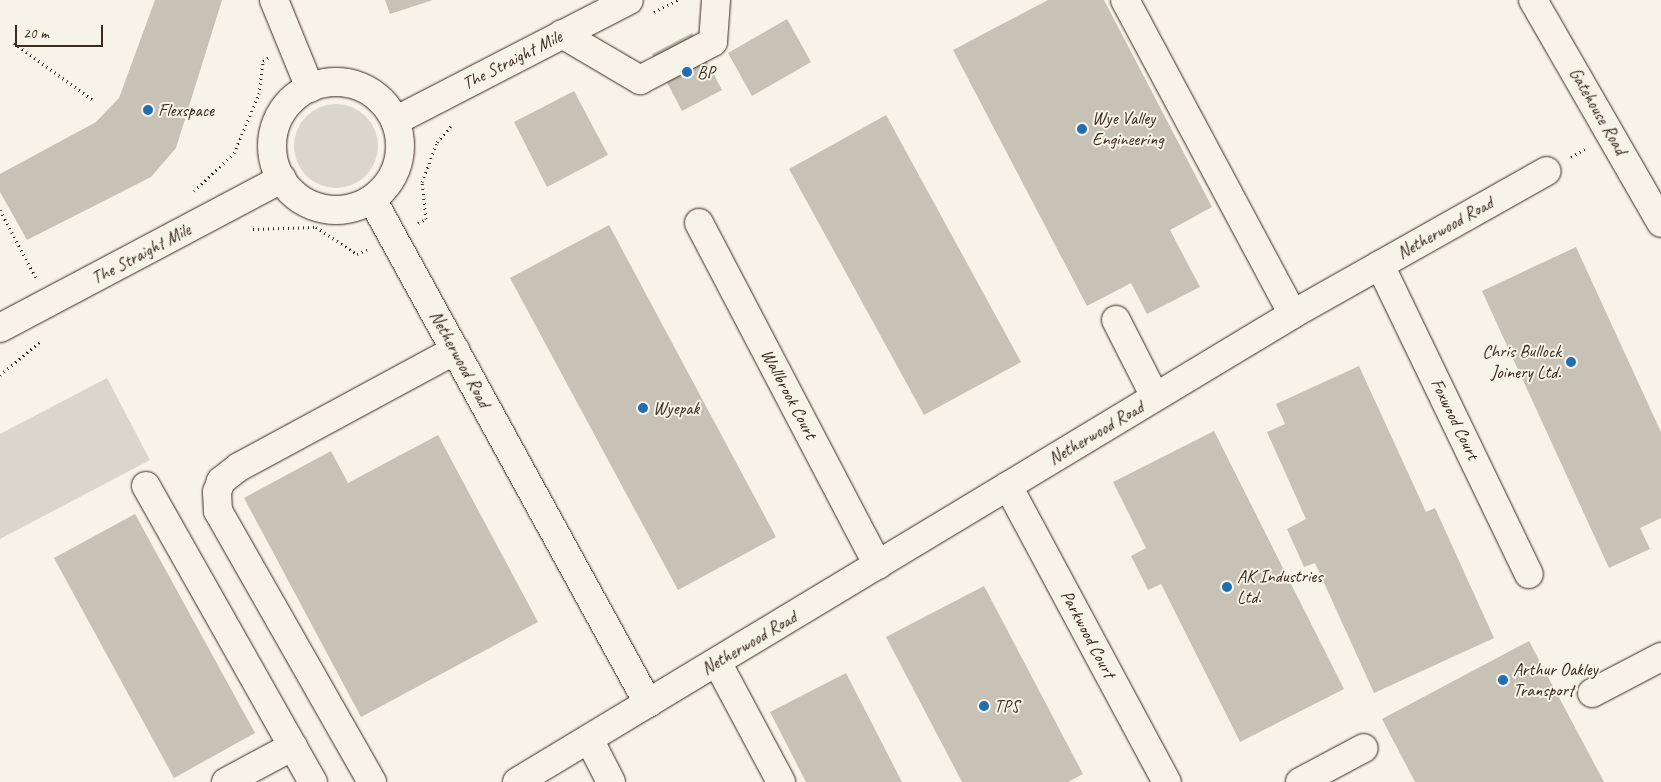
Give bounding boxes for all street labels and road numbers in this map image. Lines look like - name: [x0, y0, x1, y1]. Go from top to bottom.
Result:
- street label: The Straight Mile: [458, 25, 566, 95]
- street label: Gatehouse Road: [1565, 64, 1631, 158]
- street label: Netherwood Road: [1393, 192, 1497, 264]
- street label: The Straight Mile: [87, 219, 195, 289]
- street label: Netherwood Road: [425, 307, 495, 411]
- street label: Wallbrook Court: [756, 345, 822, 443]
- street label: Foxwood Court: [1426, 375, 1484, 463]
- street label: Netherwood Road: [1045, 396, 1147, 470]
- street label: Parkwood Court: [1056, 587, 1120, 681]
- street label: Netherwood Road: [698, 606, 800, 680]

